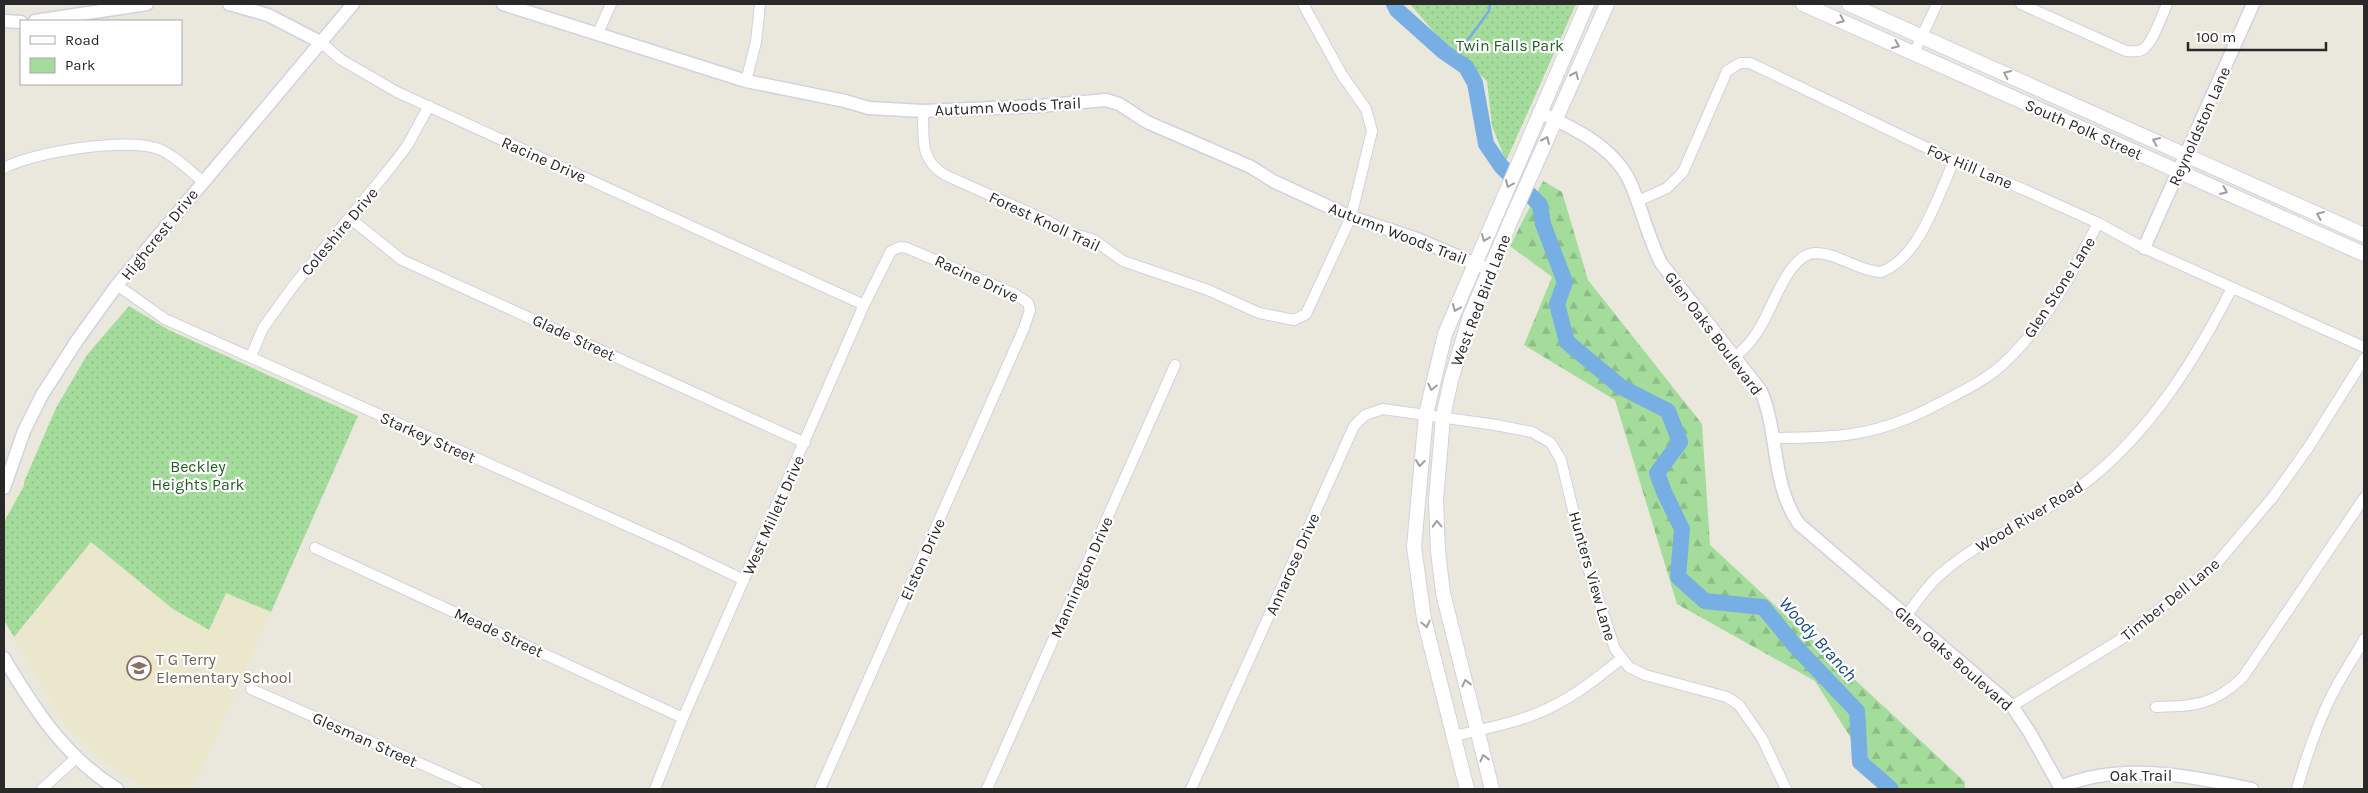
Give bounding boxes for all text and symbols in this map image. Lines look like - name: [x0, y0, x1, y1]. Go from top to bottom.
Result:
- one-way arrow: [1836, 14, 1845, 25]
- legend: [20, 20, 182, 85]
- scale bar: [2188, 20, 2326, 52]
- text: 100 m: [2196, 28, 2236, 46]
- text: Road: [65, 31, 100, 49]
- park label: Twin Falls Park: [1456, 36, 1564, 55]
- one-way arrow: [1891, 38, 1900, 49]
- text: Park: [65, 56, 95, 74]
- street label: Reynoldston Lane: [2165, 64, 2234, 189]
- one-way arrow: [2003, 70, 2012, 81]
- one-way arrow: [1568, 71, 1579, 80]
- street label: Autumn Woods Trail: [934, 93, 1082, 120]
- street label: South Polk Street: [2022, 95, 2145, 164]
- street label: Racine Drive: [499, 132, 589, 187]
- one-way arrow: [1539, 136, 1550, 145]
- one-way arrow: [2152, 137, 2161, 148]
- street label: Fox Hill Lane: [1924, 140, 2015, 193]
- one-way arrow: [1504, 179, 1515, 188]
- street label: Coleshire Drive: [297, 183, 382, 279]
- street label: Highcrest Drive: [117, 185, 202, 284]
- one-way arrow: [2219, 185, 2228, 196]
- street label: Forest Knoll Trail: [986, 187, 1103, 256]
- street label: Autumn Woods Trail: [1326, 198, 1470, 269]
- one-way arrow: [2316, 211, 2325, 221]
- street label: West Red Bird Lane: [1447, 232, 1514, 369]
- one-way arrow: [1481, 233, 1492, 242]
- street label: Glen Stone Lane: [2020, 233, 2099, 341]
- street label: Racine Drive: [932, 251, 1022, 306]
- street label: Glen Oaks Boulevard: [1661, 268, 1766, 399]
- one-way arrow: [1452, 303, 1462, 311]
- street label: Glade Street: [529, 310, 618, 365]
- one-way arrow: [1427, 382, 1438, 391]
- street label: Starkey Street: [377, 408, 479, 467]
- street label: West Millett Drive: [739, 452, 808, 578]
- park label: Beckley Heights Park: [151, 457, 245, 494]
- one-way arrow: [1415, 459, 1426, 467]
- street label: Wood River Road: [1972, 477, 2086, 556]
- street label: Hunters View Lane: [1565, 509, 1620, 643]
- street label: Annarose Drive: [1261, 510, 1323, 618]
- street label: Mannington Drive: [1046, 514, 1117, 641]
- street label: Elston Drive: [896, 515, 949, 603]
- one-way arrow: [1432, 520, 1442, 528]
- street label: Timber Dell Lane: [2117, 554, 2223, 645]
- water label: Woody Branch: [1774, 592, 1862, 686]
- street label: Glen Oaks Boulevard: [1891, 602, 2017, 715]
- street label: Meade Street: [451, 604, 546, 661]
- one-way arrow: [1420, 620, 1431, 629]
- place label: T G Terry Elementary School: [156, 650, 292, 687]
- school or university icon: T G Terry Elementary School: [126, 655, 152, 681]
- one-way arrow: [1461, 680, 1471, 688]
- street label: Glesman Street: [310, 708, 420, 771]
- one-way arrow: [1480, 755, 1490, 763]
- street label: Oak Trail: [2110, 766, 2172, 785]

